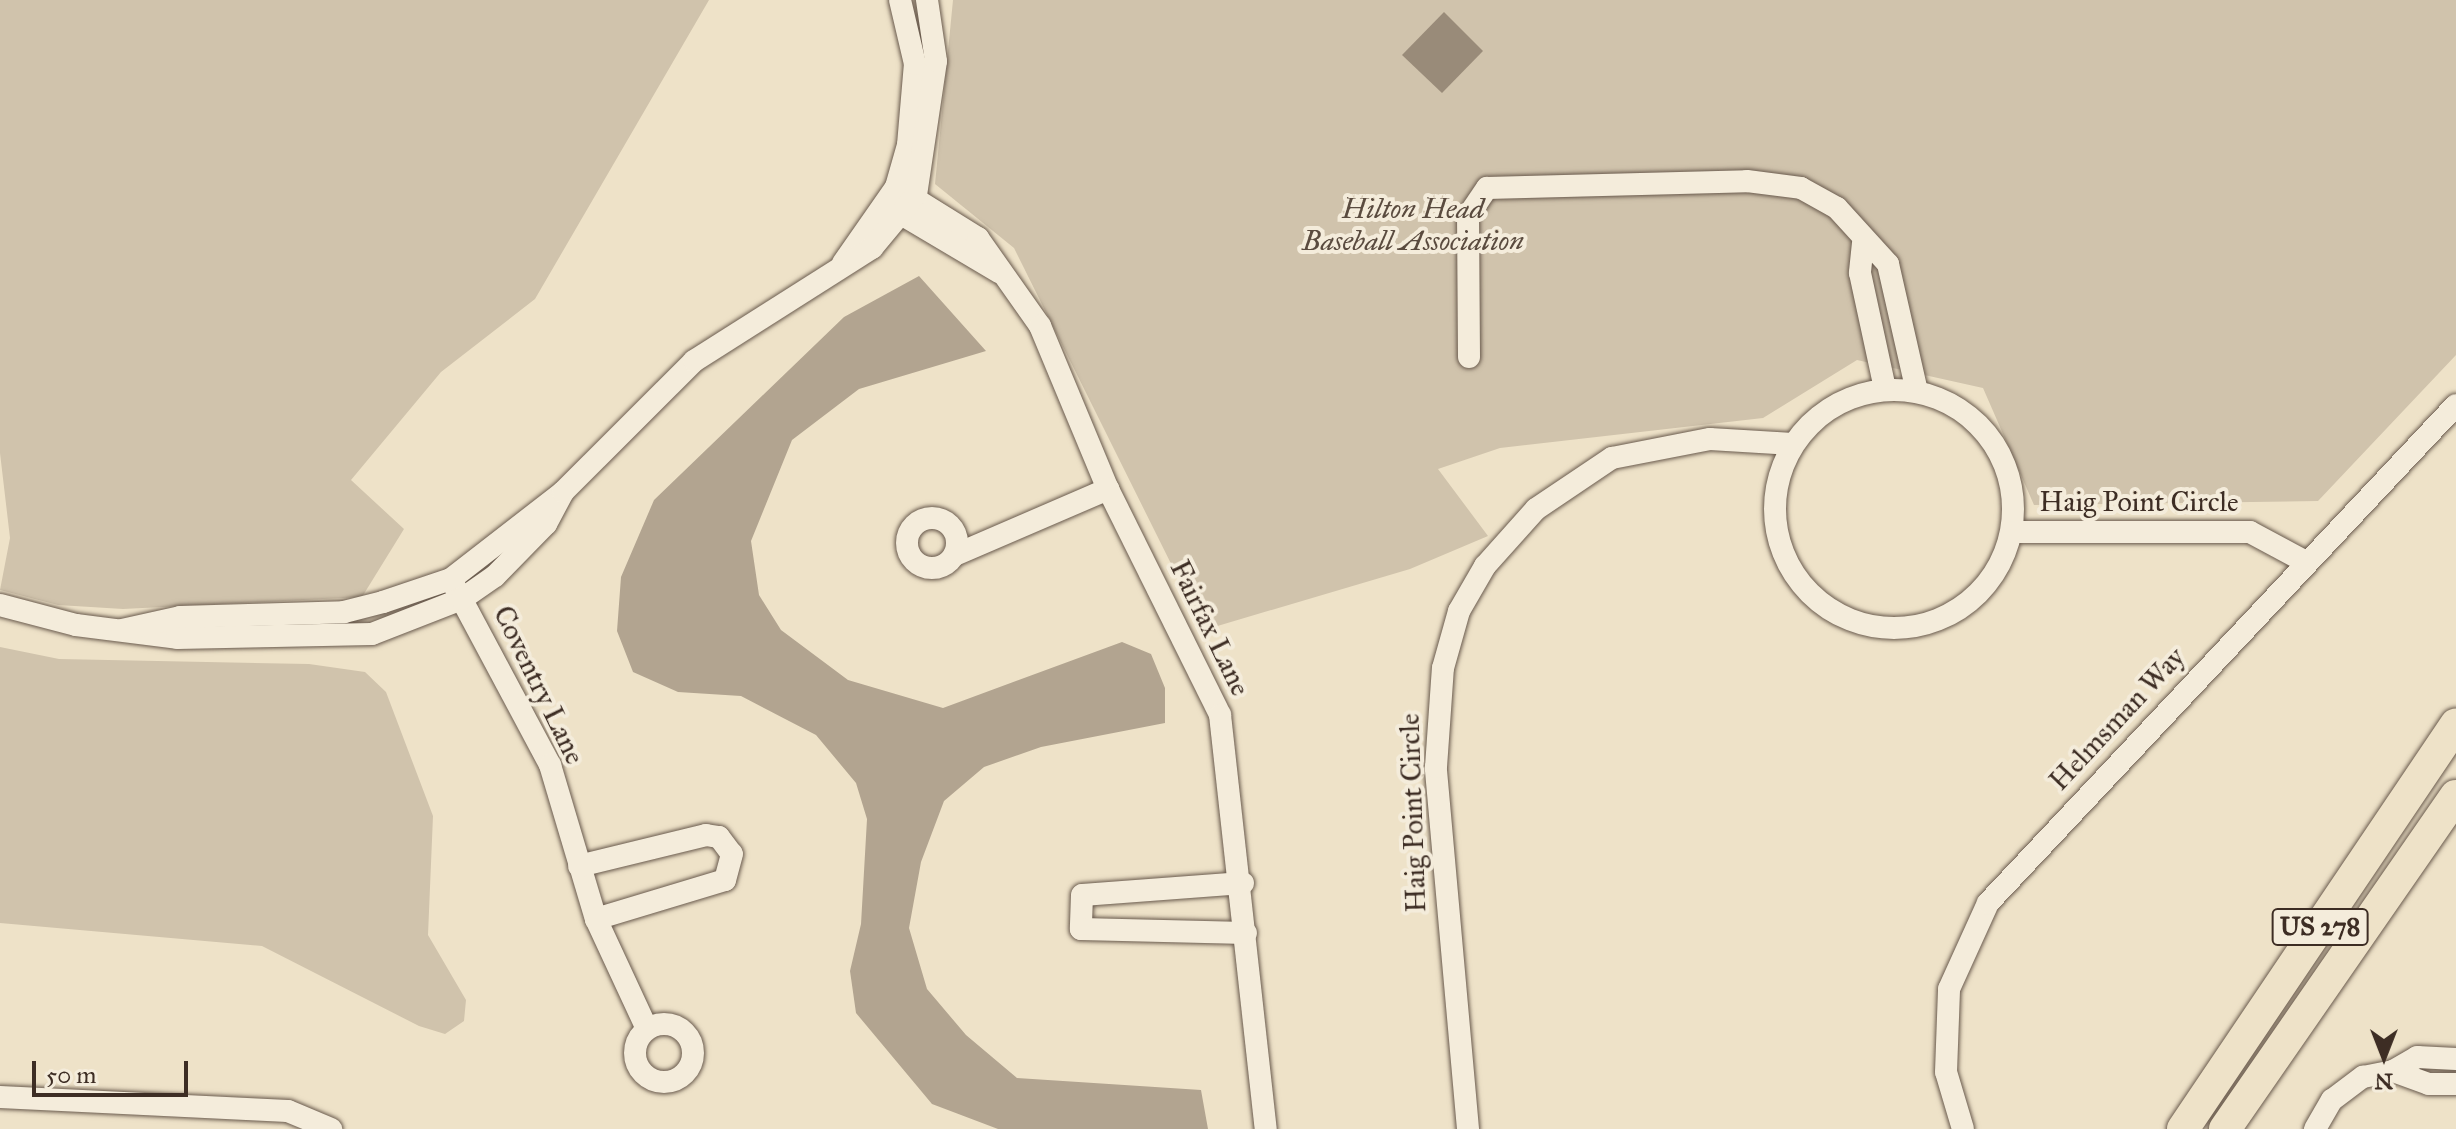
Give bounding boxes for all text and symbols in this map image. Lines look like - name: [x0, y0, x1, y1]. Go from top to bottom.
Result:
- park label: Hilton Head Baseball Association: [1302, 192, 1524, 258]
- street label: Haig Point Circle: [2039, 485, 2239, 519]
- street label: Fairfax Lane: [1163, 555, 1257, 701]
- street label: Coventry Lane: [486, 600, 592, 770]
- street label: Helmsman Way: [2042, 641, 2192, 797]
- street label: Haig Point Circle: [1393, 713, 1433, 913]
- road number: US 278: [2270, 905, 2370, 949]
- north arrow: [2344, 1017, 2424, 1097]
- scale bar: [36, 1045, 192, 1095]
- text: 50 m: [46, 1060, 96, 1090]
- text: N: [2375, 1068, 2393, 1095]

